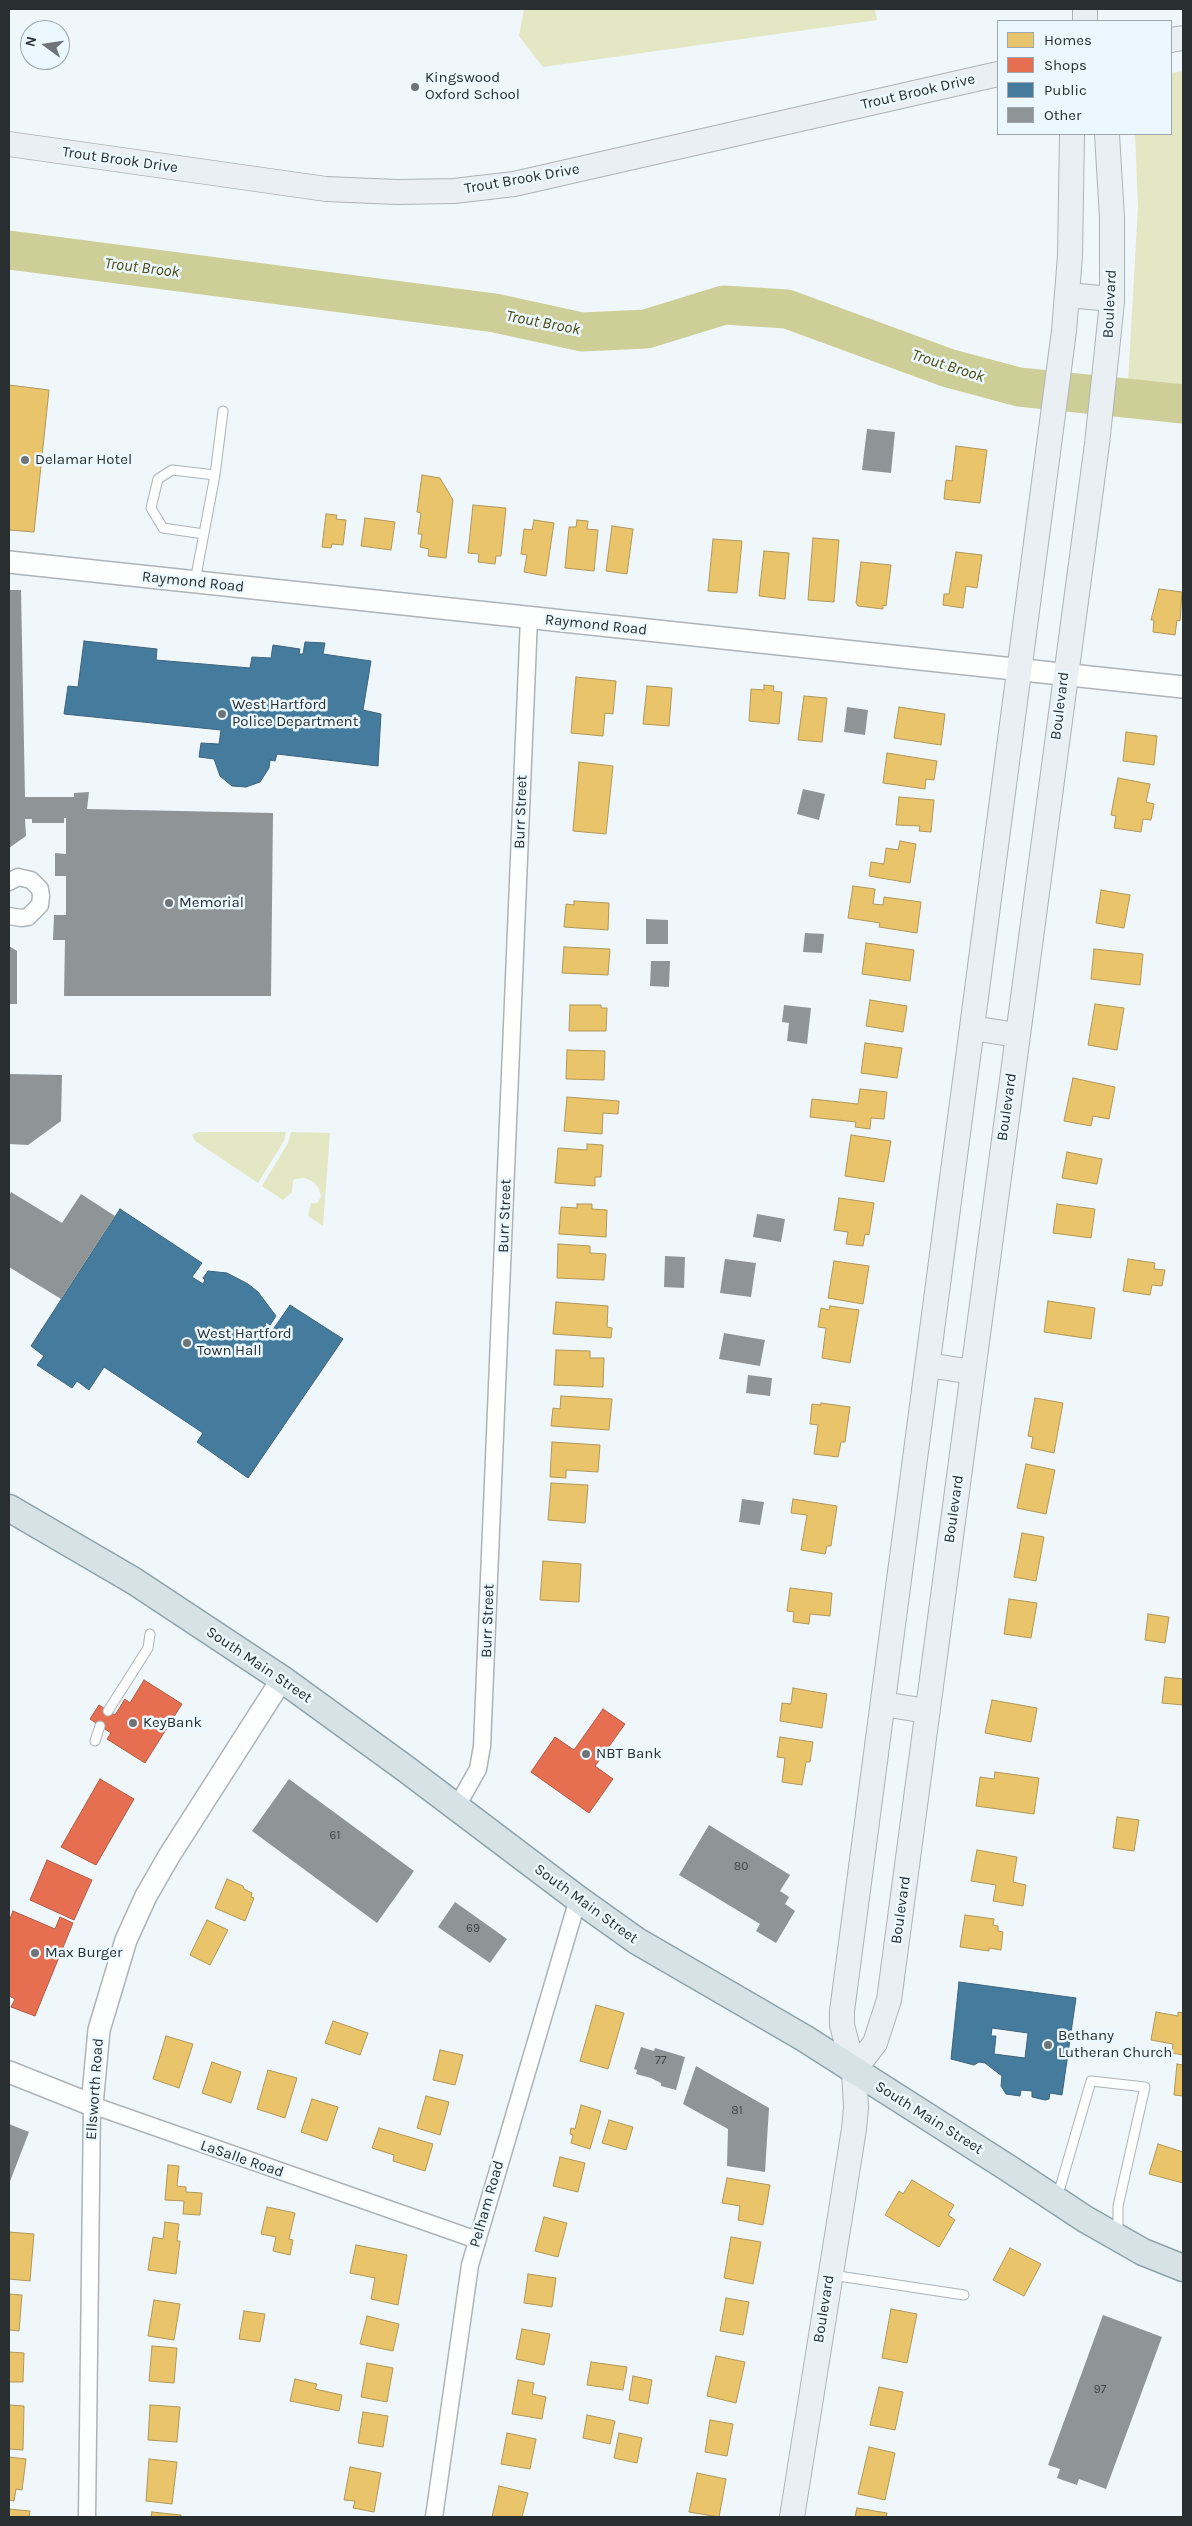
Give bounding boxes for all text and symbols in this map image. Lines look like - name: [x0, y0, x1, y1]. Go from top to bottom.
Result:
- north arrow: [20, 20, 70, 70]
- legend: [997, 20, 1172, 135]
- text: Homes: [1044, 31, 1092, 49]
- text: N: [21, 35, 40, 48]
- text: Shops: [1044, 56, 1087, 74]
- place label: Kingswood Oxford School: [425, 69, 520, 104]
- street label: Trout Brook Drive: [859, 70, 977, 114]
- marker: Kingswood Oxford School: [409, 81, 421, 93]
- text: Public: [1044, 81, 1087, 99]
- text: Other: [1044, 106, 1082, 124]
- street label: Trout Brook Drive: [61, 143, 179, 177]
- street label: Trout Brook Drive: [463, 160, 581, 198]
- water label: Trout Brook: [103, 254, 181, 282]
- street label: Boulevard: [1099, 269, 1121, 339]
- water label: Trout Brook: [504, 306, 582, 340]
- water label: Trout Brook: [909, 345, 987, 387]
- place label: Delamar Hotel: [35, 451, 132, 469]
- marker: Delamar Hotel: [19, 454, 31, 466]
- street label: Raymond Road: [141, 568, 245, 596]
- street label: Raymond Road: [544, 611, 648, 639]
- street label: Boulevard: [1047, 671, 1073, 741]
- place label: West Hartford Police Department: [232, 696, 358, 731]
- marker: West Hartford Police Department: [216, 708, 228, 720]
- street label: Burr Street: [511, 775, 531, 849]
- place label: Memorial: [179, 894, 244, 912]
- marker: Memorial: [163, 897, 175, 909]
- street label: Boulevard: [993, 1072, 1021, 1142]
- street label: Burr Street: [495, 1179, 515, 1253]
- place label: West Hartford Town Hall: [197, 1325, 292, 1360]
- marker: West Hartford Town Hall: [181, 1337, 193, 1349]
- street label: Boulevard: [940, 1474, 968, 1544]
- street label: Burr Street: [478, 1584, 498, 1658]
- street label: South Main Street: [203, 1623, 315, 1707]
- place label: KeyBank: [143, 1714, 202, 1732]
- marker: KeyBank: [127, 1717, 139, 1729]
- place label: NBT Bank: [596, 1745, 662, 1763]
- marker: NBT Bank: [580, 1748, 592, 1760]
- house number: 61: [330, 1829, 340, 1843]
- street label: South Main Street: [531, 1860, 641, 1948]
- house number: 80: [734, 1860, 748, 1874]
- street label: Boulevard: [887, 1875, 915, 1945]
- house number: 69: [466, 1922, 480, 1936]
- place label: Max Burger: [45, 1944, 122, 1962]
- marker: Max Burger: [29, 1947, 41, 1959]
- place label: Bethany Lutheran Church: [1058, 2027, 1172, 2062]
- street label: Ellsworth Road: [82, 2038, 108, 2140]
- marker: Bethany Lutheran Church: [1042, 2039, 1054, 2051]
- house number: 77: [655, 2054, 667, 2068]
- street label: South Main Street: [872, 2078, 986, 2158]
- house number: 81: [731, 2104, 743, 2118]
- street label: LaSalle Road: [198, 2136, 286, 2182]
- street label: Pelham Road: [466, 2158, 508, 2250]
- street label: Boulevard: [810, 2274, 838, 2344]
- house number: 97: [1094, 2383, 1106, 2397]

